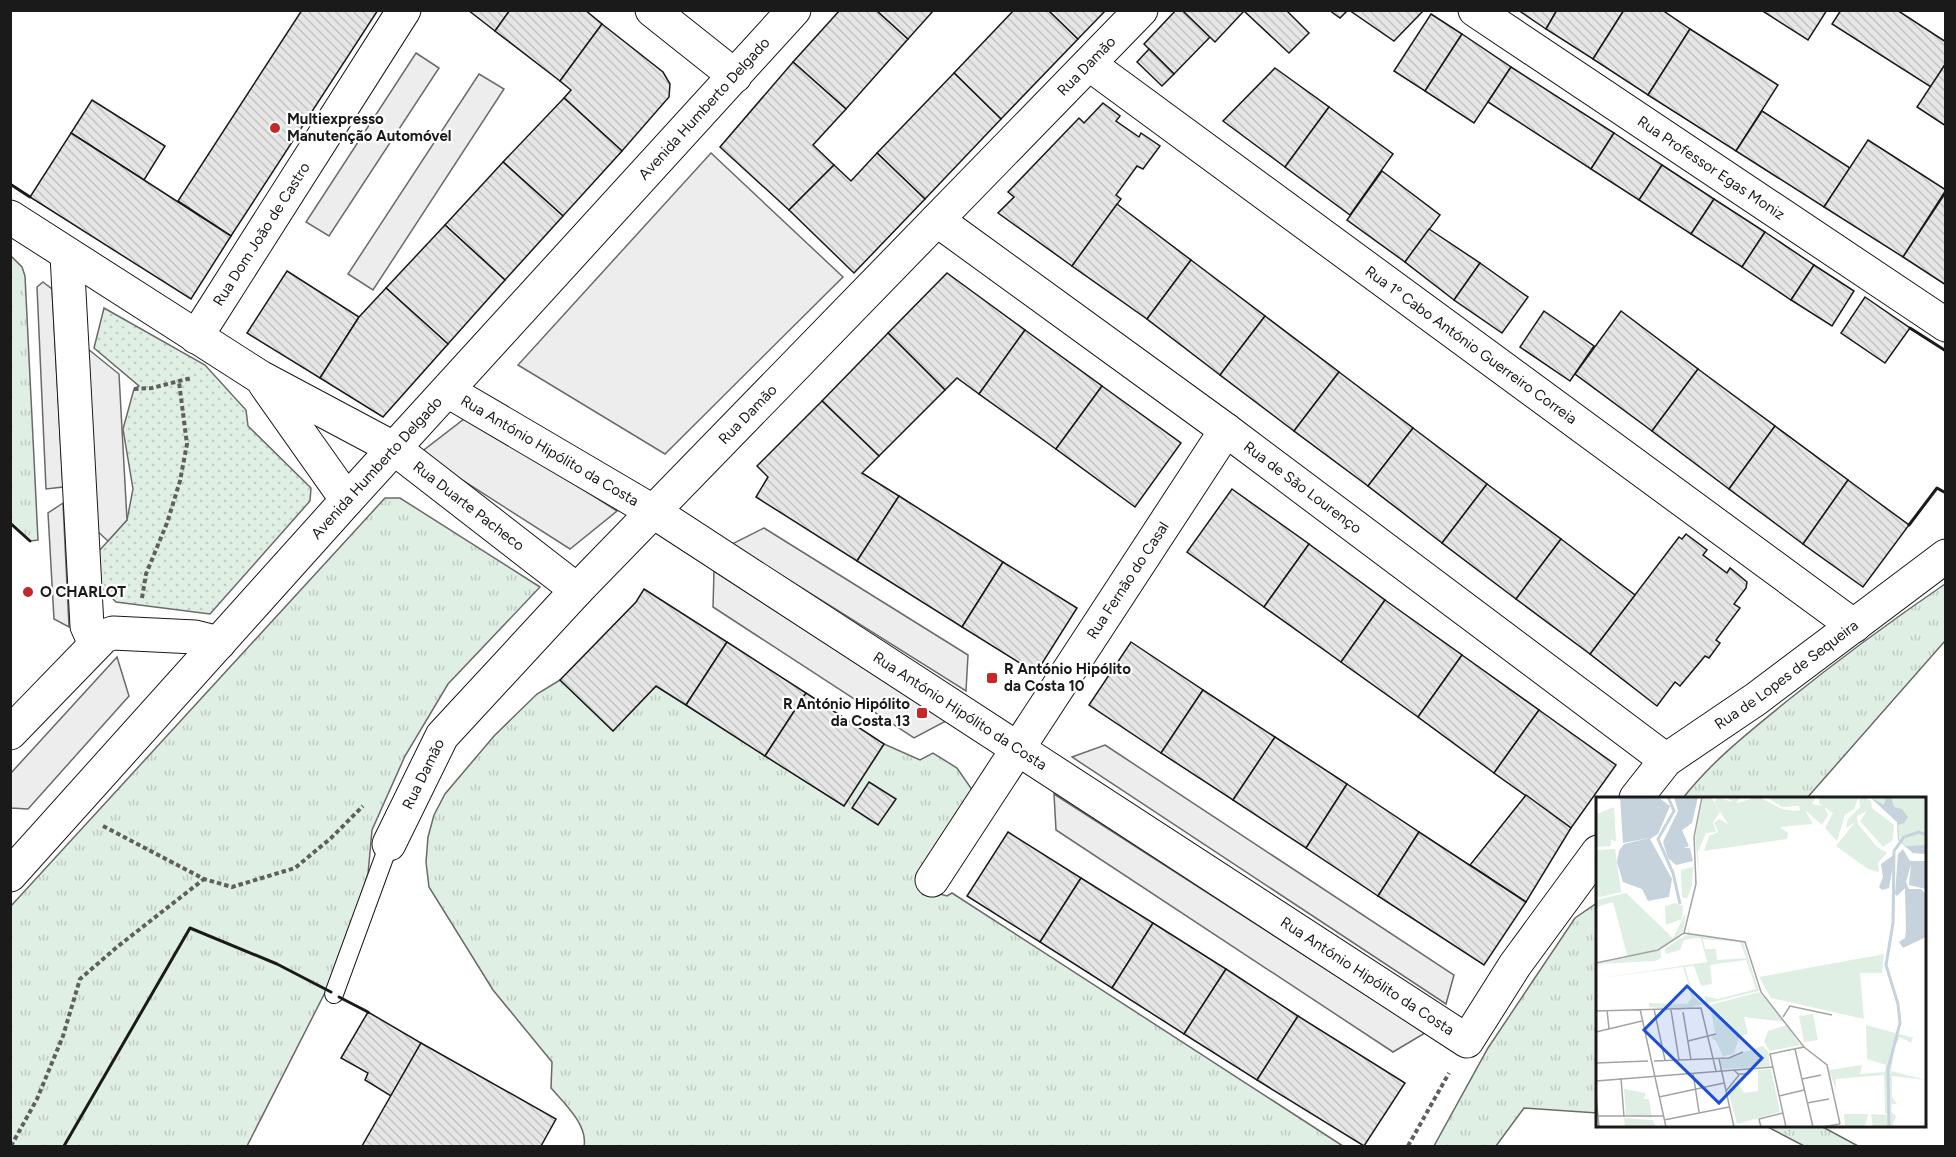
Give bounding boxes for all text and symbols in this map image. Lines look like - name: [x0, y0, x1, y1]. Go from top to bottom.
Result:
- street label: Rua Damão: [1053, 32, 1120, 100]
- street label: Avenida Humberto Delgado: [635, 34, 774, 183]
- place label: Multiexpresso Manutenção Automóvel: [287, 110, 451, 145]
- street label: Rua Professor Egas Moniz: [1634, 112, 1788, 224]
- marker: Multiexpresso Manutenção Automóvel: [268, 121, 282, 135]
- street label: Rua Dom João de Castro: [209, 159, 314, 309]
- street label: Rua 1º Cabo António Guerreiro Correia: [1362, 262, 1580, 428]
- street label: Rua Damão: [715, 381, 781, 448]
- street label: Rua António Hipólito da Costa: [457, 391, 642, 510]
- street label: Avenida Humberto Delgado: [307, 393, 446, 543]
- street label: Rua de São Lourenço: [1240, 438, 1365, 538]
- street label: Rua Duarte Pacheco: [409, 457, 528, 555]
- street label: Rua Fernão do Casal: [1083, 518, 1173, 642]
- place label: O CHARLOT: [40, 583, 126, 601]
- marker: O CHARLOT: [21, 585, 35, 599]
- street label: Rua de Lopes de Sequeira: [1711, 616, 1862, 733]
- street label: Rua António Hipólito da Costa: [870, 648, 1050, 774]
- place label: R António Hipólito da Costa 10: [1004, 660, 1131, 695]
- marker: R António Hipólito da Costa 10: [985, 671, 999, 685]
- place label: R António Hipólito da Costa 13: [783, 695, 910, 730]
- marker: R António Hipólito da Costa 13: [915, 706, 929, 720]
- street label: Rua Damão: [398, 736, 448, 812]
- inset map: [1596, 797, 1926, 1127]
- street label: Rua António Hipólito da Costa: [1277, 913, 1458, 1039]

